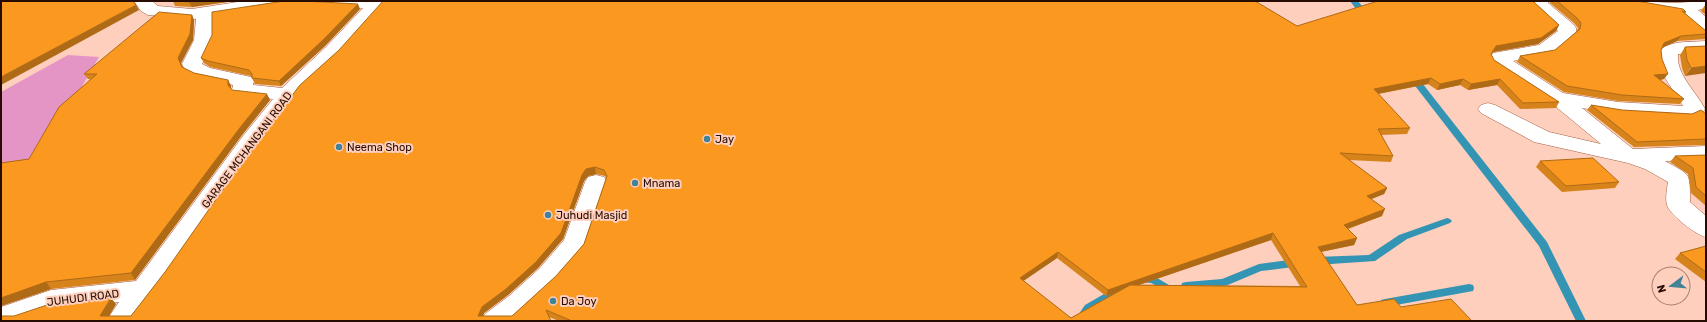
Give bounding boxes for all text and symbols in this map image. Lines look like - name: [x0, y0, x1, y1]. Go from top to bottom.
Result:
- street label: GARAGE MCHANGANI ROAD: [199, 89, 295, 211]
- place label: Jay: [715, 133, 734, 146]
- marker: Jay: [702, 134, 712, 144]
- place label: Neema Shop: [347, 141, 412, 154]
- marker: Neema Shop: [334, 142, 344, 152]
- place label: Mnama: [643, 177, 680, 190]
- marker: Mnama: [630, 178, 640, 188]
- place label: Juhudi Masjid: [556, 209, 627, 222]
- marker: Juhudi Masjid: [543, 210, 553, 220]
- north arrow: [1651, 266, 1691, 306]
- text: N: [1655, 283, 1669, 294]
- street label: JUHUDI ROAD: [46, 287, 120, 309]
- place label: Da Joy: [561, 295, 596, 308]
- marker: Da Joy: [548, 296, 558, 306]

